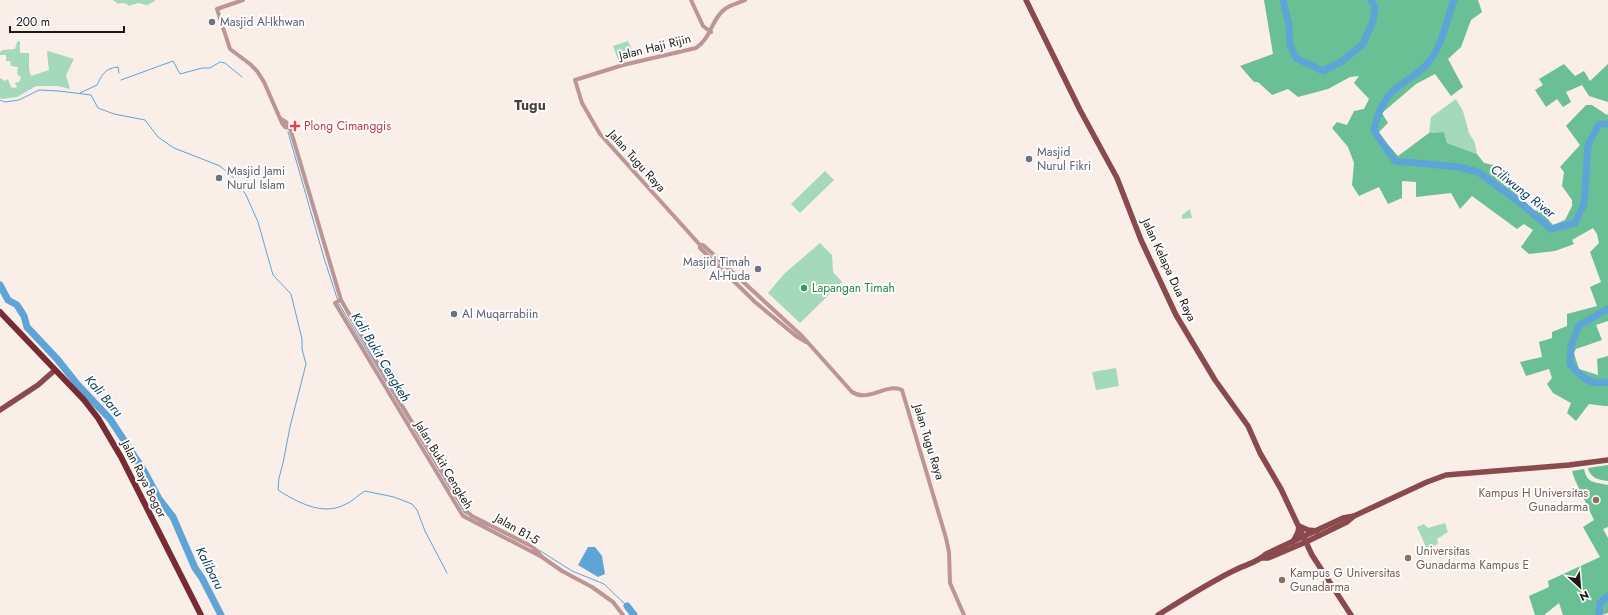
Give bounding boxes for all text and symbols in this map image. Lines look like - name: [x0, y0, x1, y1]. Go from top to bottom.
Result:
- scale bar: [10, 8, 124, 34]
- text: 200 m: [16, 13, 50, 31]
- place label: Masjid Al-Ikhwan: [220, 13, 305, 31]
- marker: Masjid Al-Ikhwan: [207, 17, 217, 27]
- street label: Jalan Haji Rijin: [615, 29, 693, 65]
- district label: Tugu: [514, 95, 546, 115]
- place label: Plong Cimanggis: [304, 117, 391, 135]
- marker: Plong Cimanggis: [289, 120, 301, 132]
- street label: Jalan Tugu Raya: [603, 124, 670, 196]
- place label: Masjid Nurul Fikri: [1037, 143, 1091, 175]
- marker: Masjid Nurul Fikri: [1024, 154, 1034, 164]
- water label: Ciliwung River: [1487, 160, 1560, 223]
- place label: Masjid Jami Nurul Islam: [227, 162, 285, 194]
- marker: Masjid Jami Nurul Islam: [214, 173, 224, 183]
- street label: Jalan Kelapa Dua Raya: [1136, 214, 1201, 325]
- place label: Masjid Timah Al-Huda: [683, 253, 750, 285]
- marker: Masjid Timah Al-Huda: [753, 264, 763, 274]
- place label: Lapangan Timah: [812, 279, 895, 297]
- marker: Lapangan Timah: [799, 283, 809, 293]
- place label: Al Muqarrabiin: [462, 305, 538, 323]
- water label: Kali Bukit Cengkeh: [347, 309, 415, 406]
- marker: Al Muqarrabiin: [449, 309, 459, 319]
- water label: Kali Baru: [81, 371, 128, 421]
- street label: Jalan Tugu Raya: [908, 400, 949, 482]
- street label: Jalan Bukit Cengkeh: [409, 416, 477, 513]
- street label: Jalan Raya Bogor: [116, 435, 172, 522]
- place label: Kampus H Universitas Gunadarma: [1479, 484, 1588, 516]
- marker: Kampus H Universitas Gunadarma: [1591, 495, 1601, 505]
- street label: Jalan B1-5: [490, 508, 543, 549]
- place label: Universitas Gunadarma Kampus E: [1416, 542, 1529, 574]
- water label: Kalibaru: [191, 543, 229, 593]
- marker: Universitas Gunadarma Kampus E: [1403, 553, 1413, 563]
- place label: Kampus G Universitas Gunadarma: [1290, 564, 1400, 596]
- north arrow: [1560, 567, 1600, 607]
- marker: Kampus G Universitas Gunadarma: [1277, 575, 1287, 585]
- text: N: [1577, 587, 1592, 605]

